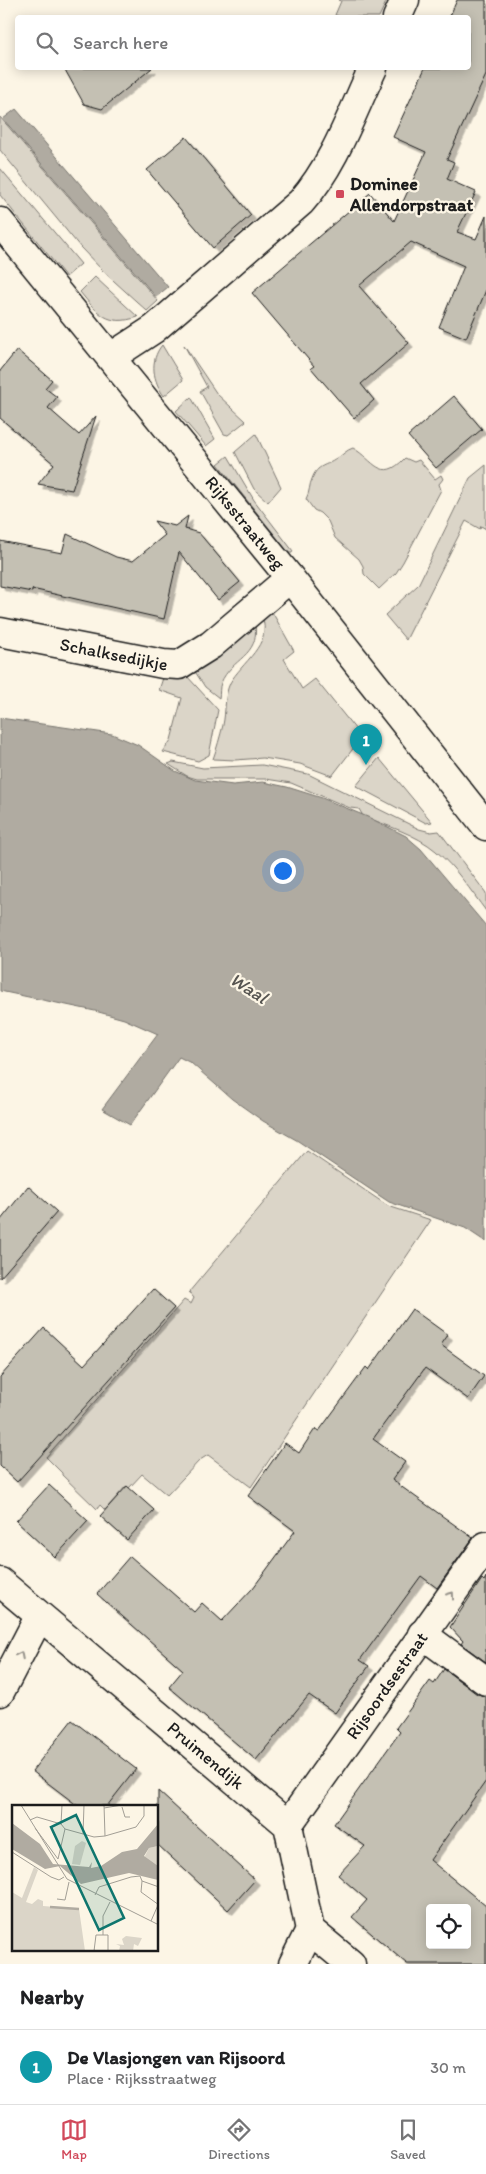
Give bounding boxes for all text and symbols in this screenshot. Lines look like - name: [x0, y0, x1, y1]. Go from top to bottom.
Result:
- search box: [15, 15, 471, 70]
- icon: search: [33, 29, 61, 57]
- text: Search here: [73, 31, 168, 54]
- place label: Dominee Allendorpstraat: [349, 173, 473, 216]
- marker: Dominee Allendorpstraat: [334, 188, 346, 200]
- street label: Rijksstraatweg: [200, 472, 290, 575]
- street label: Schalksedijkje: [58, 633, 168, 675]
- pin: 1: [350, 724, 382, 765]
- your location: [270, 858, 296, 884]
- water label: Waal: [226, 967, 273, 1009]
- one-way arrow: [445, 1591, 454, 1601]
- street label: Rijsoordsestraat: [341, 1627, 433, 1744]
- one-way arrow: [14, 1651, 24, 1660]
- street label: Pruimendijk: [163, 1717, 249, 1795]
- inset map: [12, 1805, 159, 1952]
- map controls: [426, 1904, 471, 1949]
- button: locate: [426, 1904, 471, 1949]
- text: Nearby: [20, 1984, 84, 2009]
- text: De Vlasjongen van Rijsoord: [67, 2046, 285, 2069]
- text: 1: [32, 2058, 40, 2077]
- text: 30 m: [430, 2058, 466, 2077]
- text: Place · Rijksstraatweg: [67, 2069, 217, 2088]
- tab: Map: [60, 2116, 88, 2163]
- tab: Directions: [208, 2116, 270, 2163]
- tab: Saved: [390, 2116, 426, 2163]

